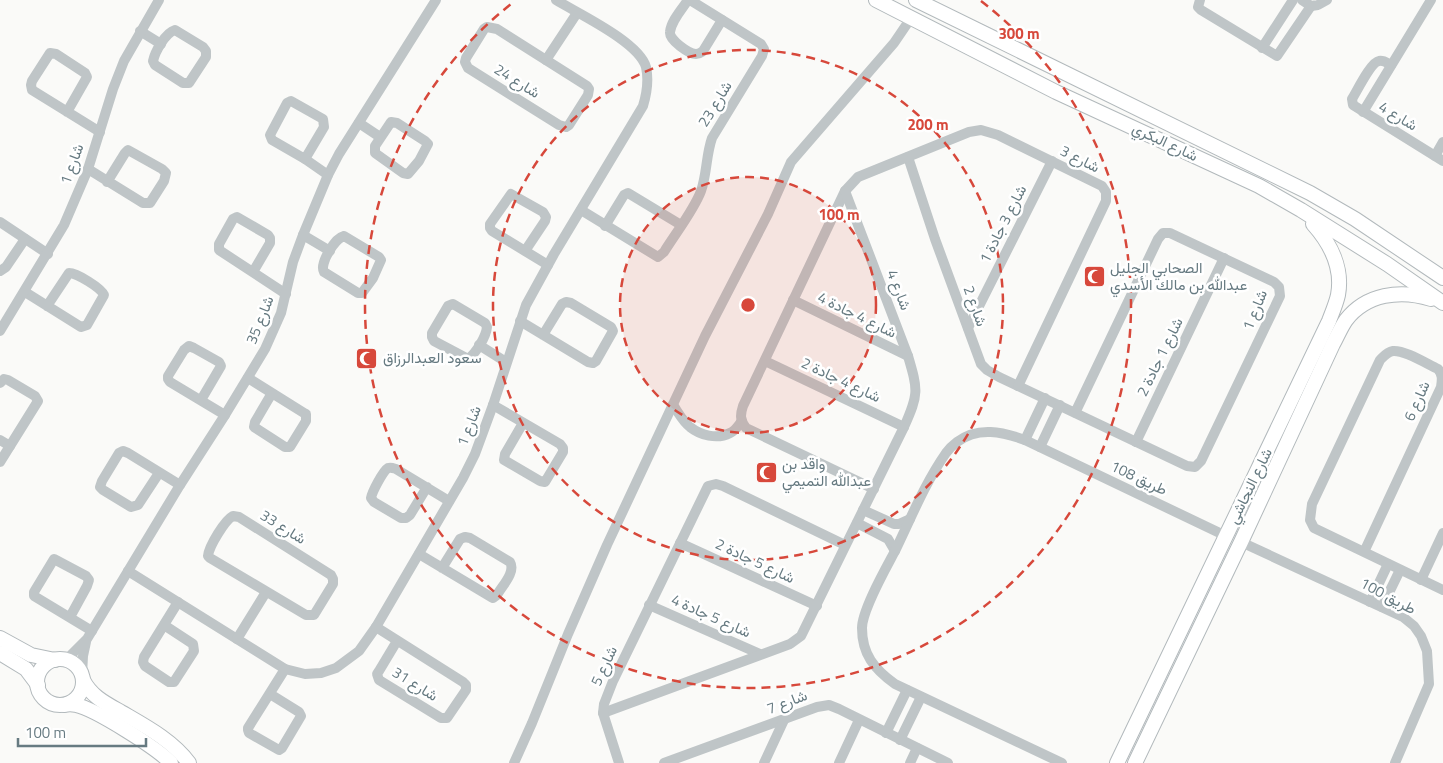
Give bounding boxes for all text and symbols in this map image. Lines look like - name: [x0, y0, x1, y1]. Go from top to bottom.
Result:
- text: 300 m: [998, 22, 1040, 45]
- street label: شارع 24: [490, 58, 545, 104]
- street label: شارع 23: [692, 76, 737, 131]
- street label: شارع 4: [1374, 95, 1422, 136]
- text: 200 m: [907, 113, 949, 136]
- street label: شارع البكري: [1128, 116, 1202, 169]
- street label: شارع 3: [1056, 139, 1104, 178]
- street label: شارع 1: [54, 140, 90, 187]
- street label: شارع 3 جادة 1: [973, 181, 1032, 267]
- text: 100 m: [818, 203, 860, 226]
- place label: الصحابي الجليل عبدالله بن مالك الأسدي: [1110, 256, 1247, 298]
- mosque icon: الصحابي الجليل عبدالله بن مالك الأسدي: [1082, 265, 1106, 289]
- street label: شارع 4: [881, 266, 918, 314]
- street label: شارع 2: [958, 282, 993, 330]
- street label: شارع 4 جادة 4: [814, 286, 901, 344]
- street label: شارع 1: [1236, 286, 1273, 334]
- street label: شارع 35: [239, 292, 280, 347]
- centre of rings: [739, 296, 757, 314]
- street label: شارع 1 جادة 2: [1131, 313, 1189, 400]
- mosque icon: سعود العبدالرزاق: [355, 346, 379, 370]
- place label: سعود العبدالرزاق: [383, 346, 482, 369]
- street label: شارع 4 جادة 2: [798, 351, 885, 408]
- street label: شارع 6: [1398, 377, 1436, 425]
- street label: شارع 1: [450, 402, 487, 449]
- street label: شارع النجاشي: [1221, 444, 1280, 529]
- place label: واقد بن عبدالله التميمي: [782, 452, 871, 494]
- street label: طريق 108: [1107, 454, 1172, 501]
- mosque icon: واقد بن عبدالله التميمي: [754, 461, 778, 485]
- street label: شارع 33: [256, 504, 311, 550]
- street label: شارع 5 جادة 2: [712, 532, 799, 589]
- street label: طريق 100: [1356, 571, 1420, 620]
- street label: شارع 5 جادة 4: [668, 588, 755, 643]
- street label: شارع 5: [584, 642, 623, 690]
- street label: شارع 31: [388, 661, 443, 707]
- street label: شارع 7: [763, 683, 811, 720]
- scale bar: [18, 716, 145, 748]
- text: 100 m: [25, 721, 66, 744]

